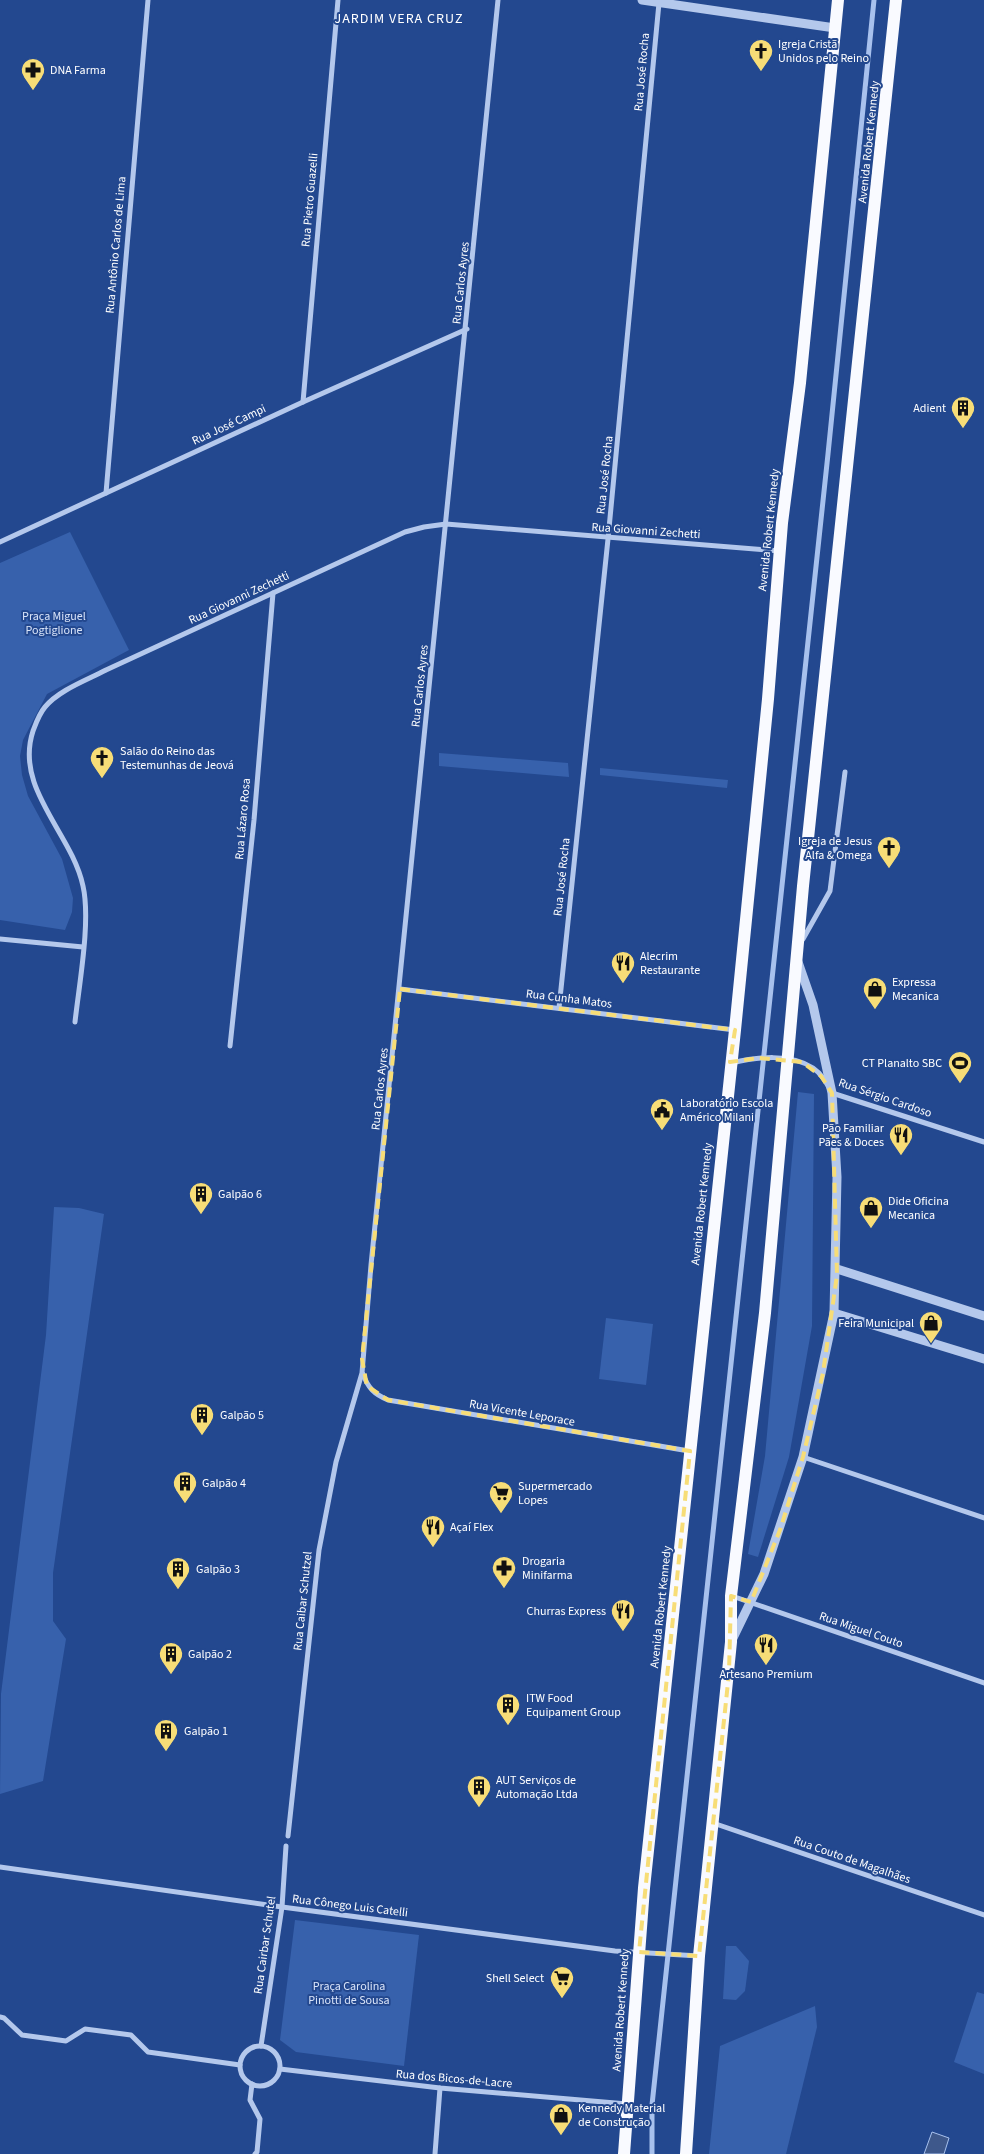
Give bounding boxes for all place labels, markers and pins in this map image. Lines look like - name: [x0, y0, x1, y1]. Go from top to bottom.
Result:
- place label: Igreja Cristã Unidos pelo Reino: [778, 36, 869, 67]
- church icon: Igreja Cristã Unidos pelo Reino: [748, 38, 774, 72]
- pharmacy icon: DNA Farma: [20, 57, 46, 91]
- place label: DNA Farma: [50, 62, 106, 79]
- building icon: Adient: [950, 395, 976, 429]
- place label: Adient: [913, 400, 946, 417]
- place label: Salão do Reino das Testemunhas de Jeová: [120, 743, 234, 774]
- church icon: Salão do Reino das Testemunhas de Jeová: [89, 745, 115, 779]
- place label: Igreja de Jesus Alfa & Omega: [798, 833, 872, 864]
- church icon: Igreja de Jesus Alfa & Omega: [876, 835, 902, 869]
- place label: Alecrim Restaurante: [640, 948, 700, 979]
- restaurant icon: Alecrim Restaurante: [610, 950, 636, 984]
- place label: Expressa Mecanica: [892, 974, 939, 1005]
- shop icon: Expressa Mecanica: [862, 976, 888, 1010]
- sports icon: CT Planalto SBC: [947, 1050, 973, 1084]
- place label: CT Planalto SBC: [862, 1055, 942, 1072]
- place label: Laboratório Escola Américo Milani: [680, 1095, 773, 1126]
- public building icon: Laboratório Escola Américo Milani: [649, 1097, 675, 1131]
- place label: Pão Familiar Pães & Doces: [819, 1120, 885, 1151]
- restaurant icon: Pão Familiar Pães & Doces: [888, 1122, 914, 1156]
- building icon: Galpão 6: [188, 1181, 214, 1215]
- place label: Galpão 6: [218, 1186, 262, 1203]
- place label: Dide Oficina Mecanica: [888, 1193, 949, 1224]
- shop icon: Dide Oficina Mecanica: [858, 1195, 884, 1229]
- shop icon: Feira Municipal: [918, 1310, 944, 1344]
- place label: Feira Municipal: [838, 1315, 914, 1332]
- building icon: Galpão 5: [189, 1402, 215, 1436]
- place label: Galpão 5: [220, 1407, 264, 1424]
- building icon: Galpão 4: [172, 1470, 198, 1504]
- place label: Galpão 4: [202, 1475, 246, 1492]
- place label: Supermercado Lopes: [518, 1478, 592, 1509]
- supermarket icon: Supermercado Lopes: [488, 1480, 514, 1514]
- restaurant icon: Açaí Flex: [420, 1514, 446, 1548]
- place label: Açaí Flex: [450, 1519, 494, 1536]
- place label: Drogaria Minifarma: [522, 1553, 573, 1584]
- pharmacy icon: Drogaria Minifarma: [491, 1555, 517, 1589]
- building icon: Galpão 3: [165, 1556, 191, 1590]
- place label: Galpão 3: [196, 1561, 240, 1578]
- restaurant icon: Churras Express: [610, 1598, 636, 1632]
- place label: Churras Express: [527, 1603, 606, 1620]
- restaurant icon: Artesano Premium: [753, 1632, 779, 1666]
- building icon: Galpão 2: [158, 1641, 184, 1675]
- place label: Galpão 2: [188, 1646, 232, 1663]
- place label: Artesano Premium: [719, 1666, 813, 1683]
- place label: ITW Food Equipament Group: [526, 1690, 621, 1721]
- building icon: ITW Food Equipament Group: [495, 1692, 521, 1726]
- building icon: Galpão 1: [153, 1718, 179, 1752]
- place label: Galpão 1: [184, 1723, 228, 1740]
- place label: AUT Serviços de Automação Ltda: [496, 1772, 578, 1803]
- building icon: AUT Serviços de Automação Ltda: [466, 1774, 492, 1808]
- supermarket icon: Shell Select: [549, 1965, 575, 1999]
- place label: Shell Select: [486, 1970, 544, 1987]
- place label: Kennedy Material de Construção: [578, 2100, 665, 2131]
- shop icon: Kennedy Material de Construção: [548, 2102, 574, 2136]

